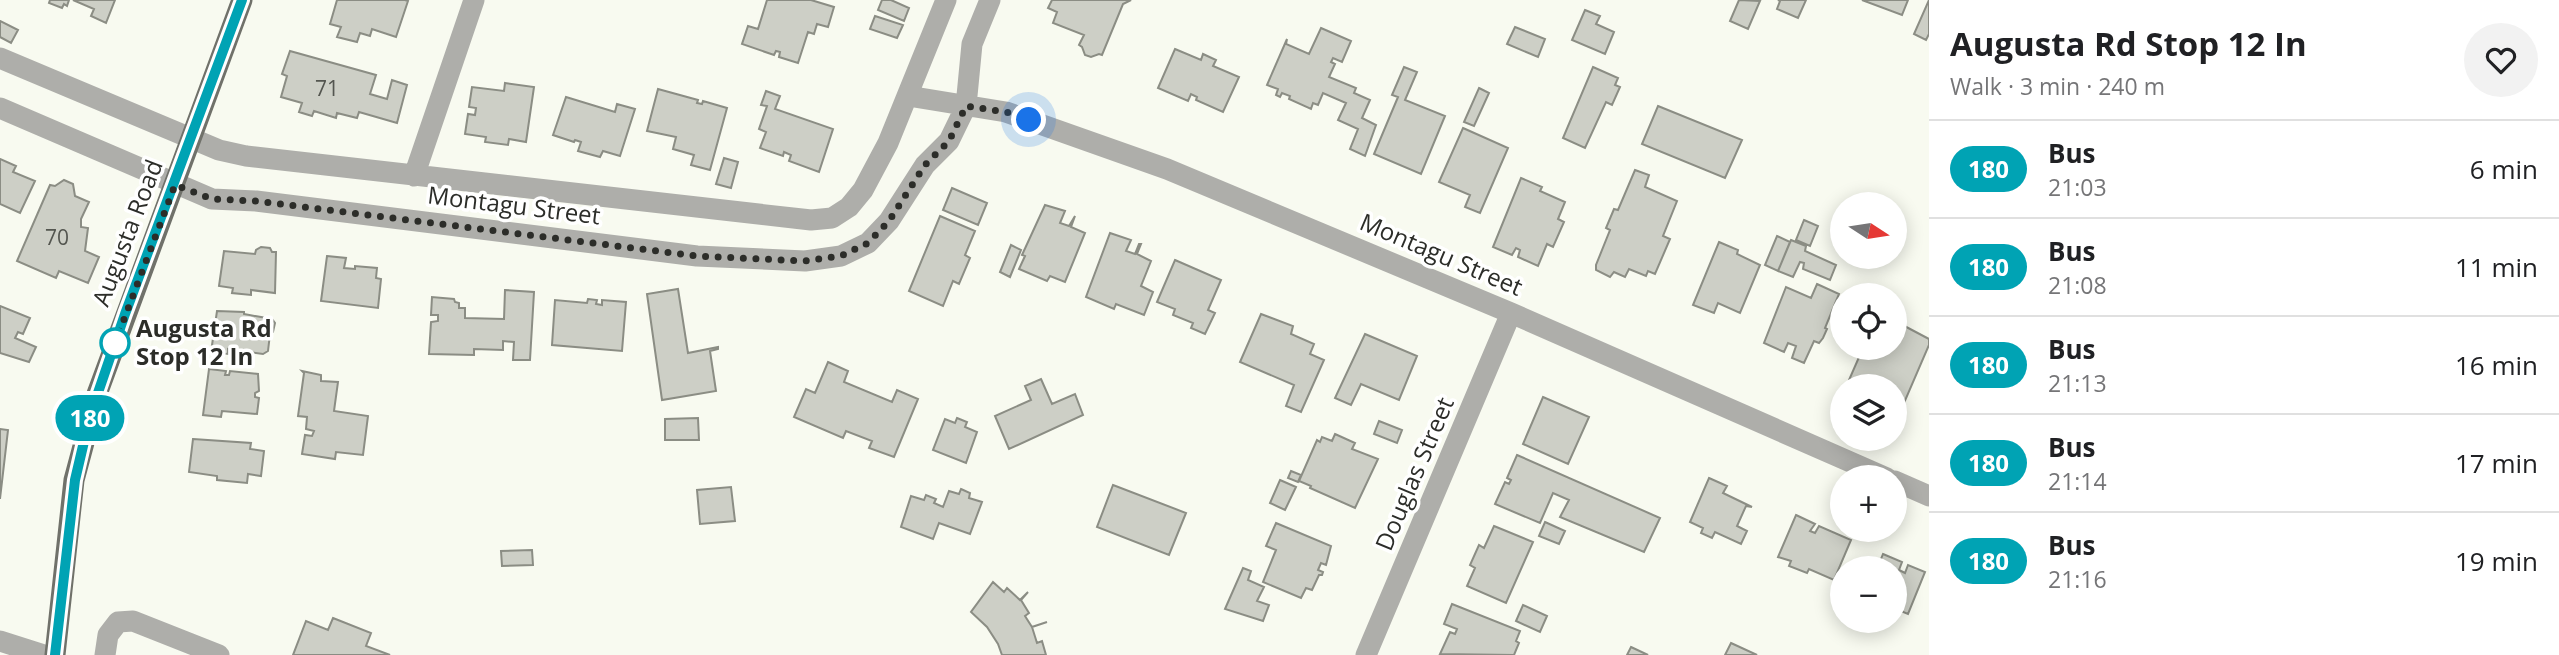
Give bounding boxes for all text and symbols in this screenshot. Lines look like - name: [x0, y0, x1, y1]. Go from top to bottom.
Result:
- text: Augusta Rd Stop 12 In: [1950, 21, 2307, 66]
- button: heart: [2464, 23, 2538, 97]
- text: Walk · 3 min · 240 m: [1950, 70, 2165, 102]
- house number: 71: [315, 74, 339, 102]
- your location: [1011, 102, 1046, 137]
- text: Bus: [2048, 135, 2095, 171]
- text: 6 min: [2470, 151, 2538, 187]
- text: 180: [1968, 152, 2009, 185]
- street label: Augusta Road: [84, 154, 170, 310]
- text: 21:03: [2048, 171, 2107, 203]
- street label: Montagu Street: [426, 178, 602, 231]
- north arrow: [1830, 192, 1908, 270]
- map controls: [1830, 192, 1907, 633]
- street label: Montagu Street: [1355, 205, 1528, 303]
- house number: 70: [45, 223, 69, 251]
- text: Bus: [2048, 233, 2095, 269]
- text: 11 min: [2455, 249, 2538, 285]
- text: 180: [1968, 250, 2009, 283]
- text: 21:08: [2048, 269, 2107, 301]
- button: locate: [1830, 283, 1907, 360]
- place label: Augusta Rd Stop 12 In: [136, 311, 272, 372]
- marker: Augusta Rd Stop 12 In: [100, 328, 130, 358]
- text: Bus: [2048, 331, 2095, 367]
- text: 16 min: [2455, 347, 2538, 383]
- text: 180: [1968, 348, 2009, 381]
- text: 21:13: [2048, 367, 2107, 399]
- button: layers: [1830, 374, 1907, 451]
- street label: Douglas Street: [1366, 392, 1461, 555]
- line badge: 180: [50, 395, 130, 441]
- text: 180: [69, 401, 111, 434]
- text: Bus: [2048, 429, 2095, 465]
- text: 17 min: [2455, 445, 2538, 481]
- text: 180: [1968, 446, 2009, 479]
- button: +: [1830, 465, 1907, 542]
- text: 21:14: [2048, 465, 2107, 497]
- text: Bus: [2048, 527, 2095, 563]
- text: 19 min: [2455, 543, 2538, 579]
- text: 180: [1968, 544, 2009, 577]
- button: −: [1830, 556, 1907, 633]
- text: 21:16: [2048, 563, 2107, 595]

